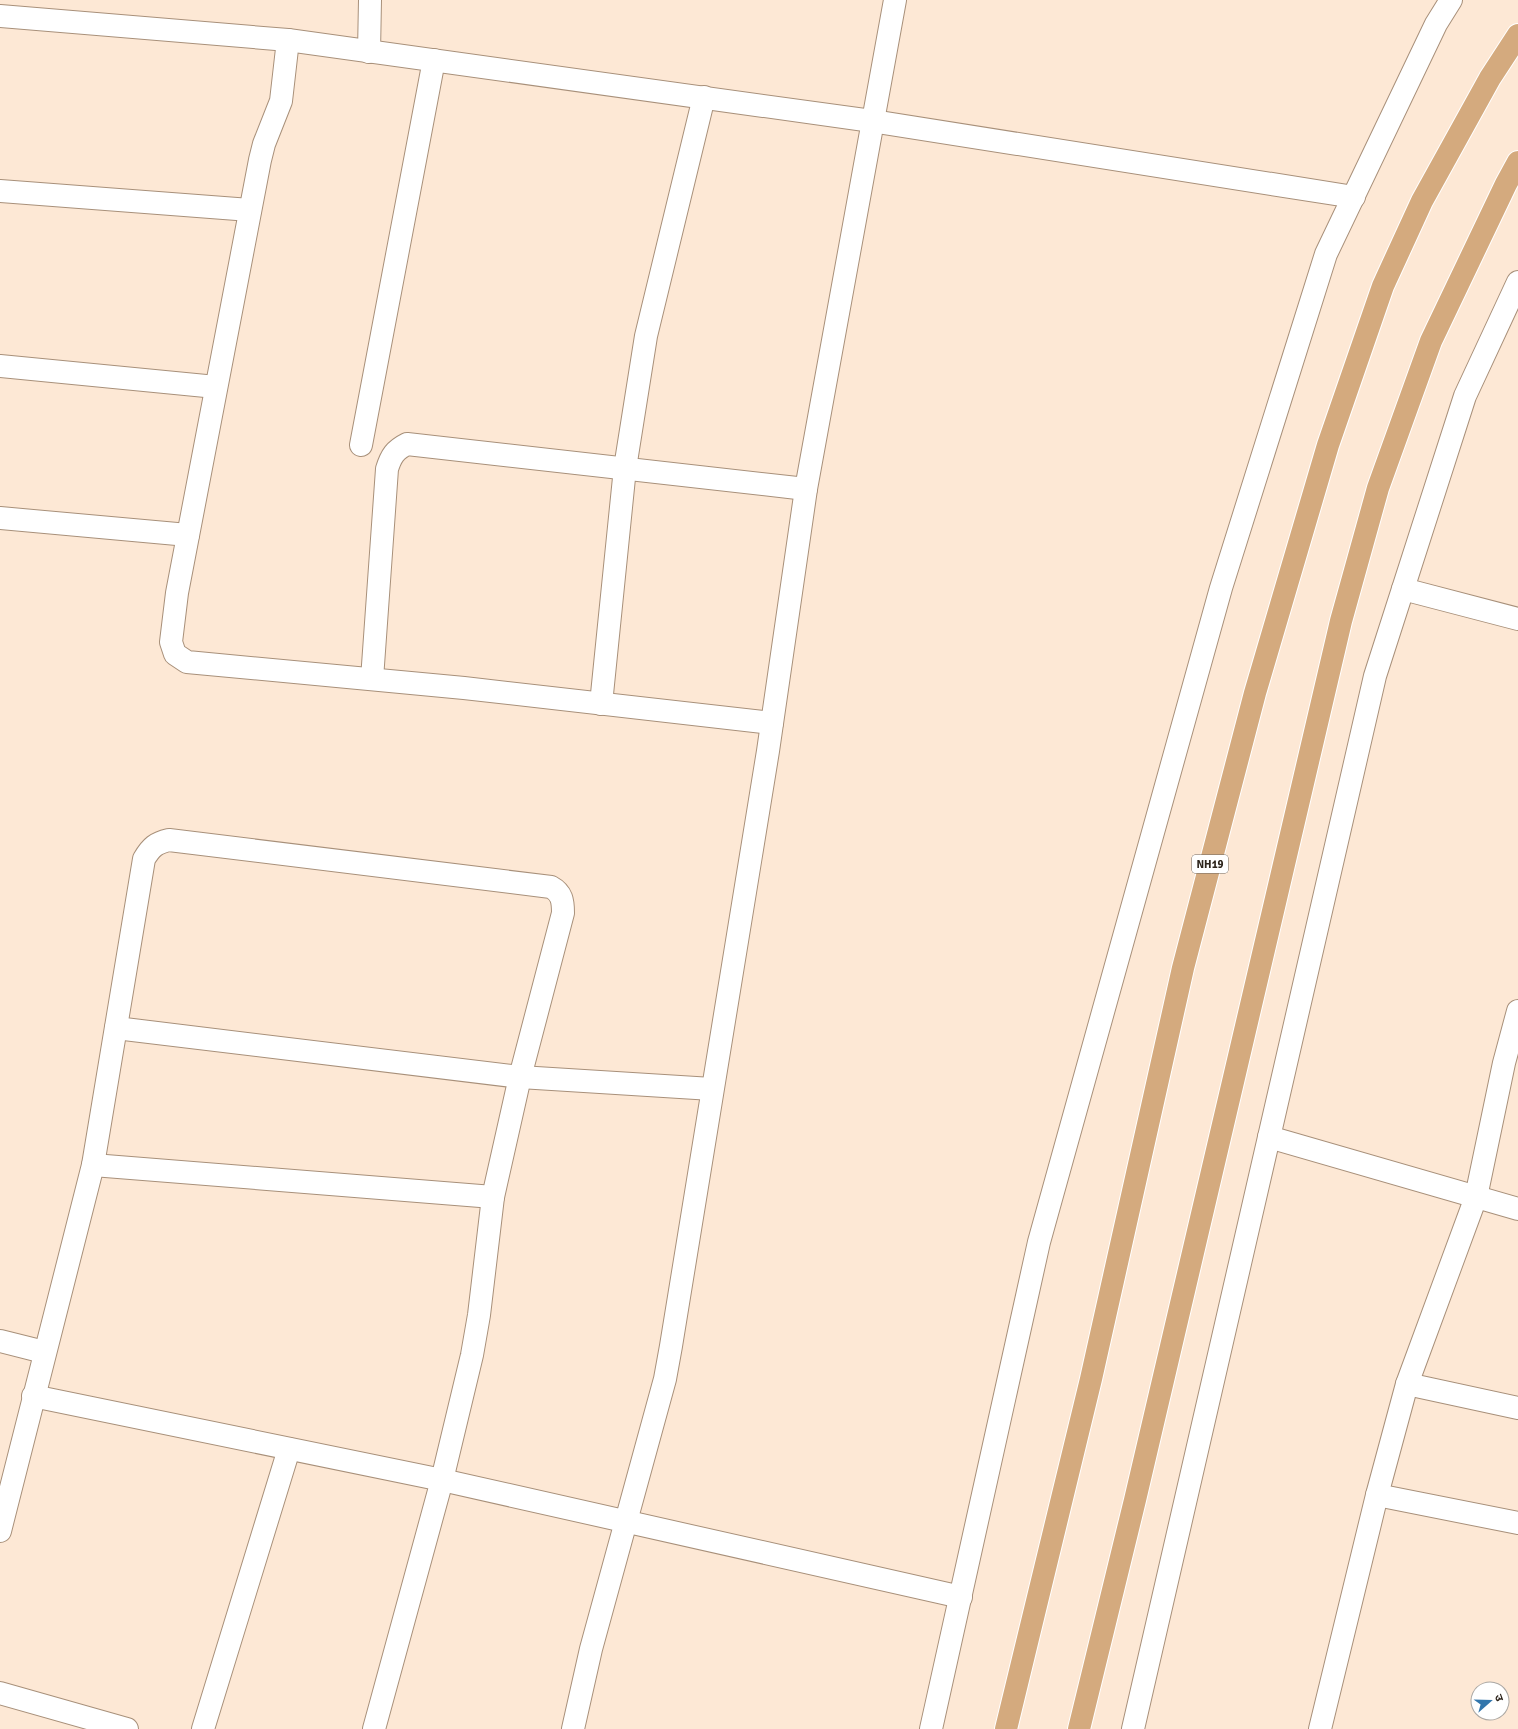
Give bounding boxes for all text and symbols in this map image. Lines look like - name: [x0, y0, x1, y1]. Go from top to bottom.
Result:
- road number: NH19: [1192, 855, 1228, 873]
- north arrow: [1470, 1681, 1510, 1721]
- text: उ: [1492, 1693, 1506, 1704]

